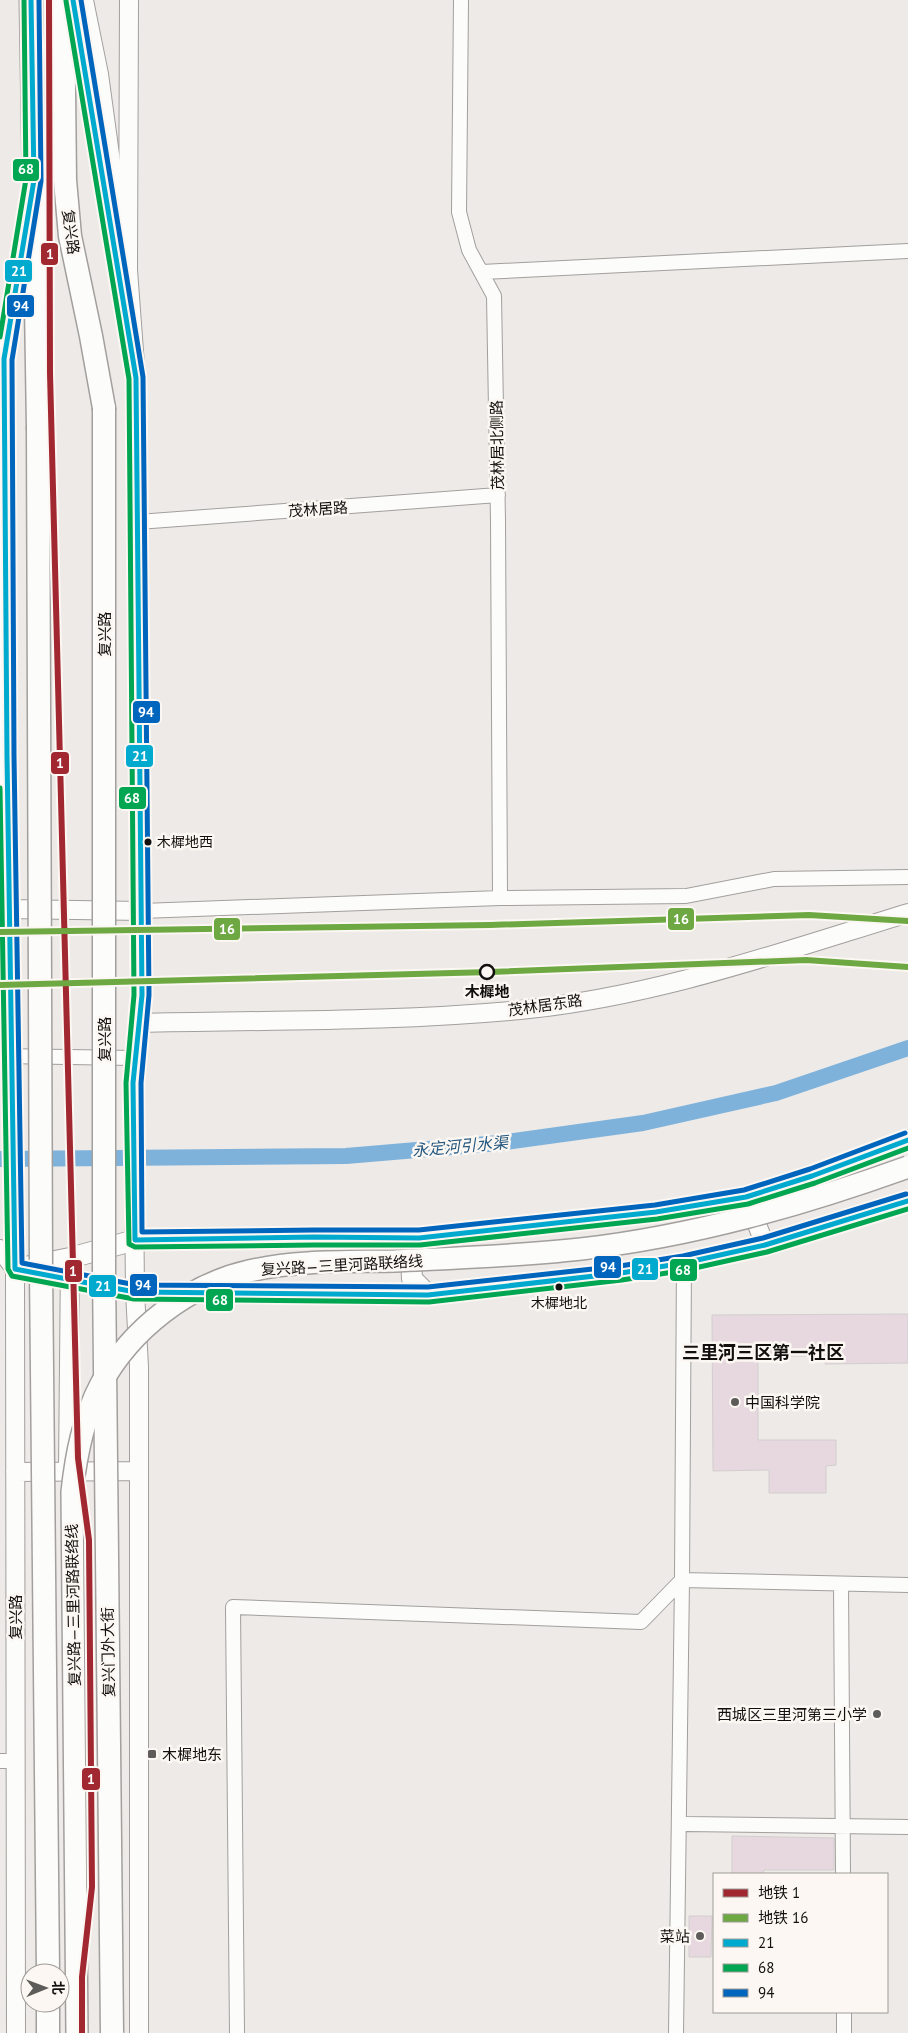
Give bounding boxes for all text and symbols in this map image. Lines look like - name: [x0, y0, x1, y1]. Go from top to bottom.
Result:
- line badge: 68: [12, 158, 40, 182]
- text: 68: [18, 160, 34, 178]
- street label: 复兴路: [58, 208, 84, 256]
- line badge: 1: [40, 242, 59, 266]
- text: 1: [46, 245, 54, 263]
- line badge: 21: [4, 259, 33, 283]
- text: 21: [11, 262, 27, 280]
- line badge: 94: [6, 294, 35, 318]
- text: 94: [13, 297, 29, 315]
- street label: 茂林居北侧路: [487, 400, 507, 490]
- street label: 茂林居路: [287, 497, 349, 521]
- street label: 复兴路: [95, 611, 114, 657]
- line badge: 94: [132, 700, 161, 724]
- text: 94: [138, 703, 154, 721]
- line badge: 21: [125, 744, 154, 768]
- text: 21: [132, 747, 148, 765]
- line badge: 1: [50, 751, 70, 775]
- text: 1: [56, 754, 64, 772]
- line badge: 68: [118, 786, 147, 810]
- text: 68: [124, 789, 140, 807]
- place label: 木樨地西: [157, 833, 213, 851]
- marker: 木樨地西: [143, 837, 153, 847]
- line badge: 16: [667, 907, 695, 931]
- text: 16: [673, 910, 689, 928]
- line badge: 16: [213, 917, 241, 941]
- text: 16: [219, 920, 235, 938]
- marker: 木樨地: [479, 964, 495, 980]
- place label: 木樨地: [464, 982, 510, 1001]
- street label: 茂林居东路: [507, 990, 583, 1020]
- street label: 复兴路: [95, 1016, 114, 1062]
- water label: 永定河引水渠: [411, 1132, 511, 1160]
- street label: 复兴路—三里河路联络线: [260, 1251, 424, 1279]
- line badge: 94: [593, 1255, 622, 1279]
- line badge: 21: [631, 1257, 659, 1281]
- text: 94: [600, 1258, 616, 1276]
- line badge: 68: [669, 1258, 698, 1282]
- line badge: 1: [64, 1259, 83, 1283]
- text: 21: [637, 1260, 653, 1278]
- text: 68: [675, 1261, 691, 1279]
- text: 1: [69, 1262, 77, 1280]
- line badge: 94: [129, 1273, 158, 1297]
- line badge: 21: [88, 1274, 117, 1298]
- text: 94: [135, 1276, 151, 1294]
- text: 21: [95, 1277, 111, 1295]
- marker: 木樨地北: [554, 1282, 564, 1292]
- line badge: 68: [205, 1288, 234, 1312]
- text: 68: [212, 1291, 228, 1309]
- place label: 木樨地北: [531, 1294, 587, 1312]
- district label: 三里河三区第一社区: [682, 1341, 844, 1364]
- place label: 中国科学院: [745, 1393, 820, 1412]
- marker: 中国科学院: [729, 1396, 741, 1408]
- street label: 复兴路—三里河路联络线: [62, 1524, 84, 1686]
- street label: 复兴路: [6, 1594, 25, 1640]
- street label: 复兴门外大街: [98, 1607, 118, 1697]
- place label: 西城区三里河第三小学: [717, 1705, 867, 1724]
- marker: 西城区三里河第三小学: [871, 1708, 883, 1720]
- place label: 木樨地东: [162, 1745, 222, 1764]
- marker: 木樨地东: [146, 1748, 158, 1760]
- line badge: 1: [81, 1767, 101, 1791]
- text: 1: [87, 1770, 95, 1788]
- legend: [713, 1873, 888, 2013]
- text: 地铁 1: [758, 1883, 800, 1902]
- text: 地铁 16: [758, 1908, 808, 1927]
- place label: 菜站: [660, 1927, 690, 1946]
- marker: 菜站: [694, 1930, 706, 1942]
- text: 21: [758, 1933, 774, 1952]
- text: 68: [758, 1958, 774, 1977]
- north arrow: [20, 1963, 70, 2013]
- text: 北: [49, 1981, 67, 1995]
- text: 94: [758, 1983, 774, 2002]

